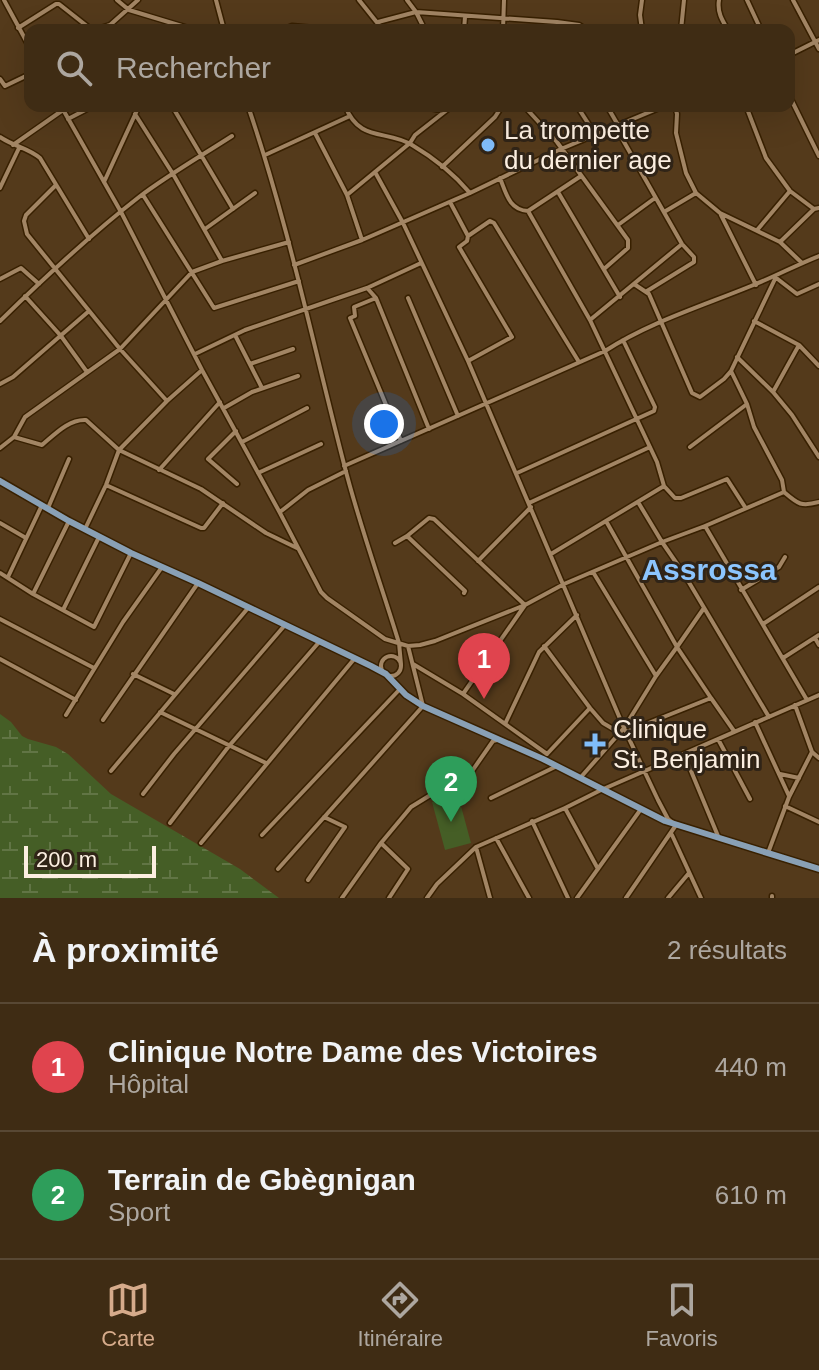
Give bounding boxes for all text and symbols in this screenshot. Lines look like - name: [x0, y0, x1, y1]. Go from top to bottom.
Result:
- search box: [24, 24, 795, 112]
- icon: search: [52, 46, 96, 90]
- text: Rechercher: [116, 51, 271, 84]
- place label: La trompette du dernier age: [504, 115, 672, 175]
- marker: La trompette du dernier age: [479, 136, 497, 154]
- your location: [364, 404, 404, 444]
- district label: Assrossa: [641, 553, 777, 586]
- pin: 1: [458, 633, 510, 699]
- place label: Clinique St. Benjamin: [613, 714, 760, 774]
- marker: Clinique St. Benjamin: [584, 733, 606, 755]
- pin: 2: [425, 756, 477, 822]
- scale bar: [24, 842, 156, 878]
- text: 200 m: [36, 847, 97, 872]
- text: À proximité: [32, 931, 219, 969]
- text: 2 résultats: [667, 935, 787, 965]
- text: Clinique Notre Dame des Victoires: [108, 1035, 598, 1068]
- text: 1: [51, 1052, 65, 1082]
- text: 440 m: [715, 1052, 787, 1082]
- text: Hôpital: [108, 1069, 189, 1099]
- text: Terrain de Gbègnigan: [108, 1163, 416, 1196]
- text: 2: [51, 1180, 65, 1210]
- text: 610 m: [715, 1180, 787, 1210]
- text: Sport: [108, 1197, 170, 1227]
- tab: Carte: [101, 1278, 155, 1352]
- tab: Itinéraire: [358, 1278, 443, 1352]
- tab: Favoris: [646, 1278, 718, 1352]

